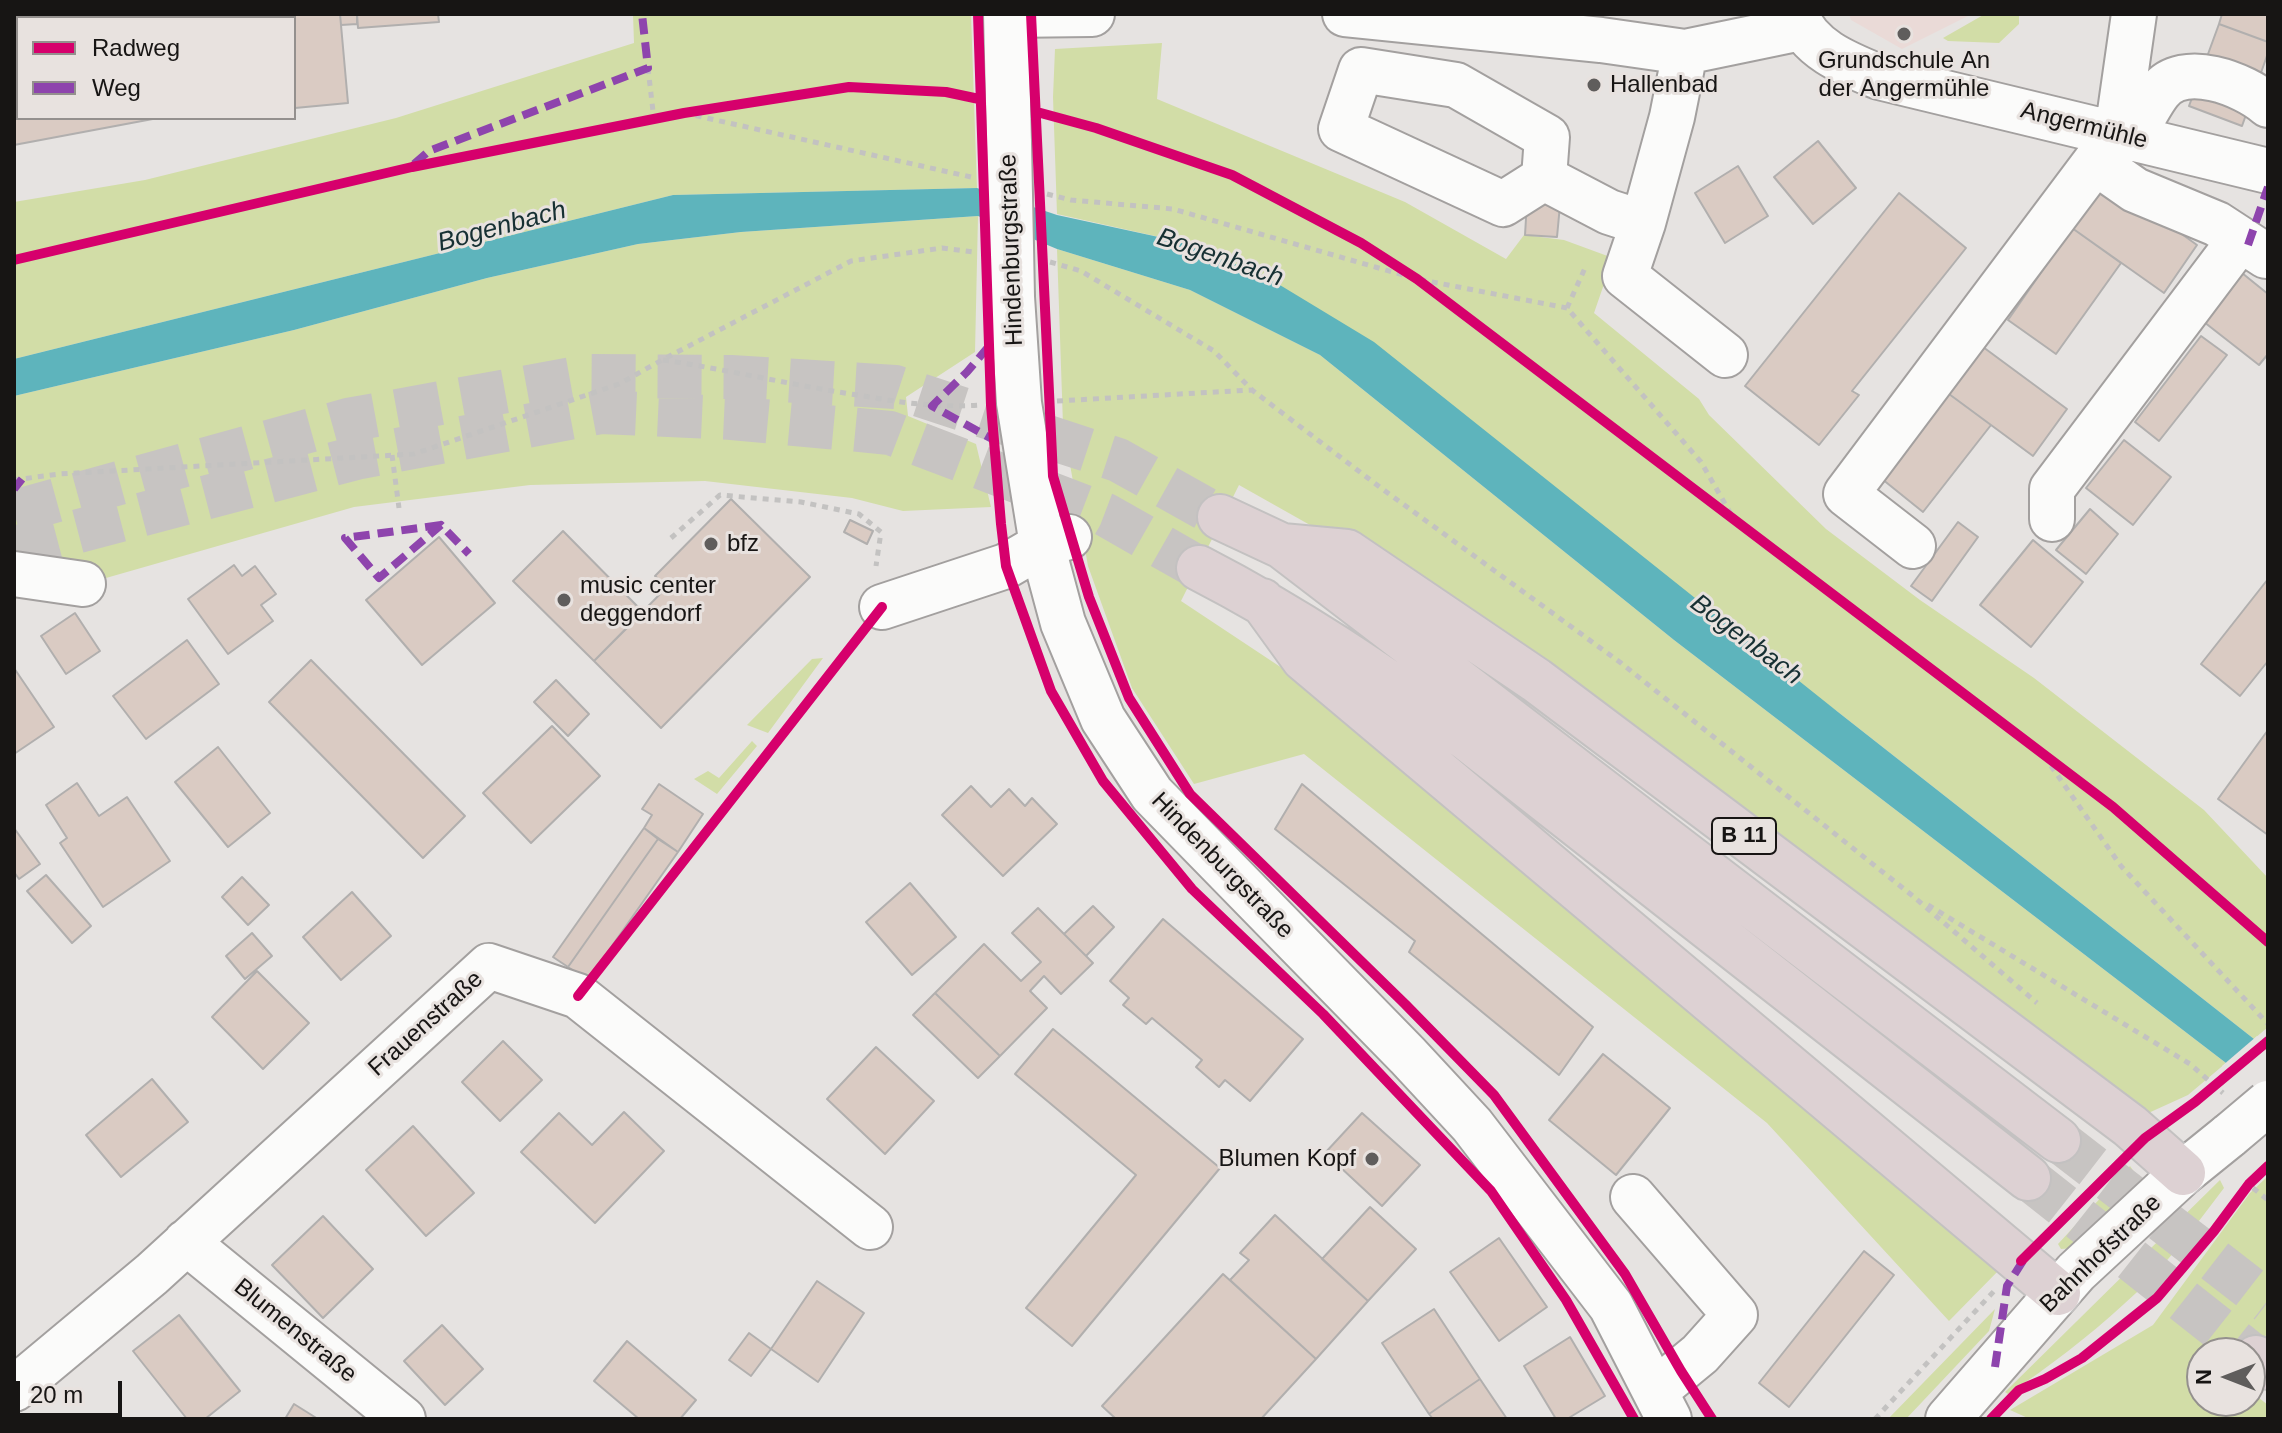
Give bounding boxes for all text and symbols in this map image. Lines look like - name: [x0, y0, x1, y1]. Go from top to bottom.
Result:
- legend: [16, 16, 296, 120]
- marker: Grundschule An der Angermühle: [1895, 25, 1913, 43]
- text: Radweg: [92, 34, 180, 61]
- place label: Grundschule An der Angermühle: [1818, 47, 1990, 103]
- place label: Hallenbad: [1610, 71, 1718, 99]
- text: Weg: [92, 74, 141, 101]
- marker: Hallenbad: [1585, 76, 1603, 94]
- street label: Angermühle: [2018, 96, 2150, 156]
- street label: Hindenburgstraße: [994, 154, 1030, 346]
- water label: Bogenbach: [434, 195, 570, 259]
- water label: Bogenbach: [1153, 222, 1287, 294]
- place label: bfz: [727, 530, 759, 558]
- marker: bfz: [702, 535, 720, 553]
- place label: music center deggendorf: [580, 572, 716, 628]
- water label: Bogenbach: [1684, 588, 1808, 692]
- marker: music center deggendorf: [555, 591, 573, 609]
- street label: Hindenburgstraße: [1145, 787, 1299, 945]
- road number: B 11: [1712, 818, 1776, 854]
- street label: Frauenstraße: [363, 965, 489, 1083]
- place label: Blumen Kopf: [1219, 1145, 1356, 1173]
- marker: Blumen Kopf: [1363, 1150, 1381, 1168]
- street label: Bahnhofstraße: [2034, 1189, 2168, 1319]
- street label: Blumenstraße: [228, 1273, 362, 1389]
- north arrow: [2186, 1337, 2266, 1417]
- scale bar: [20, 1365, 126, 1415]
- text: N: [2191, 1369, 2216, 1385]
- text: 20 m: [30, 1381, 83, 1408]

